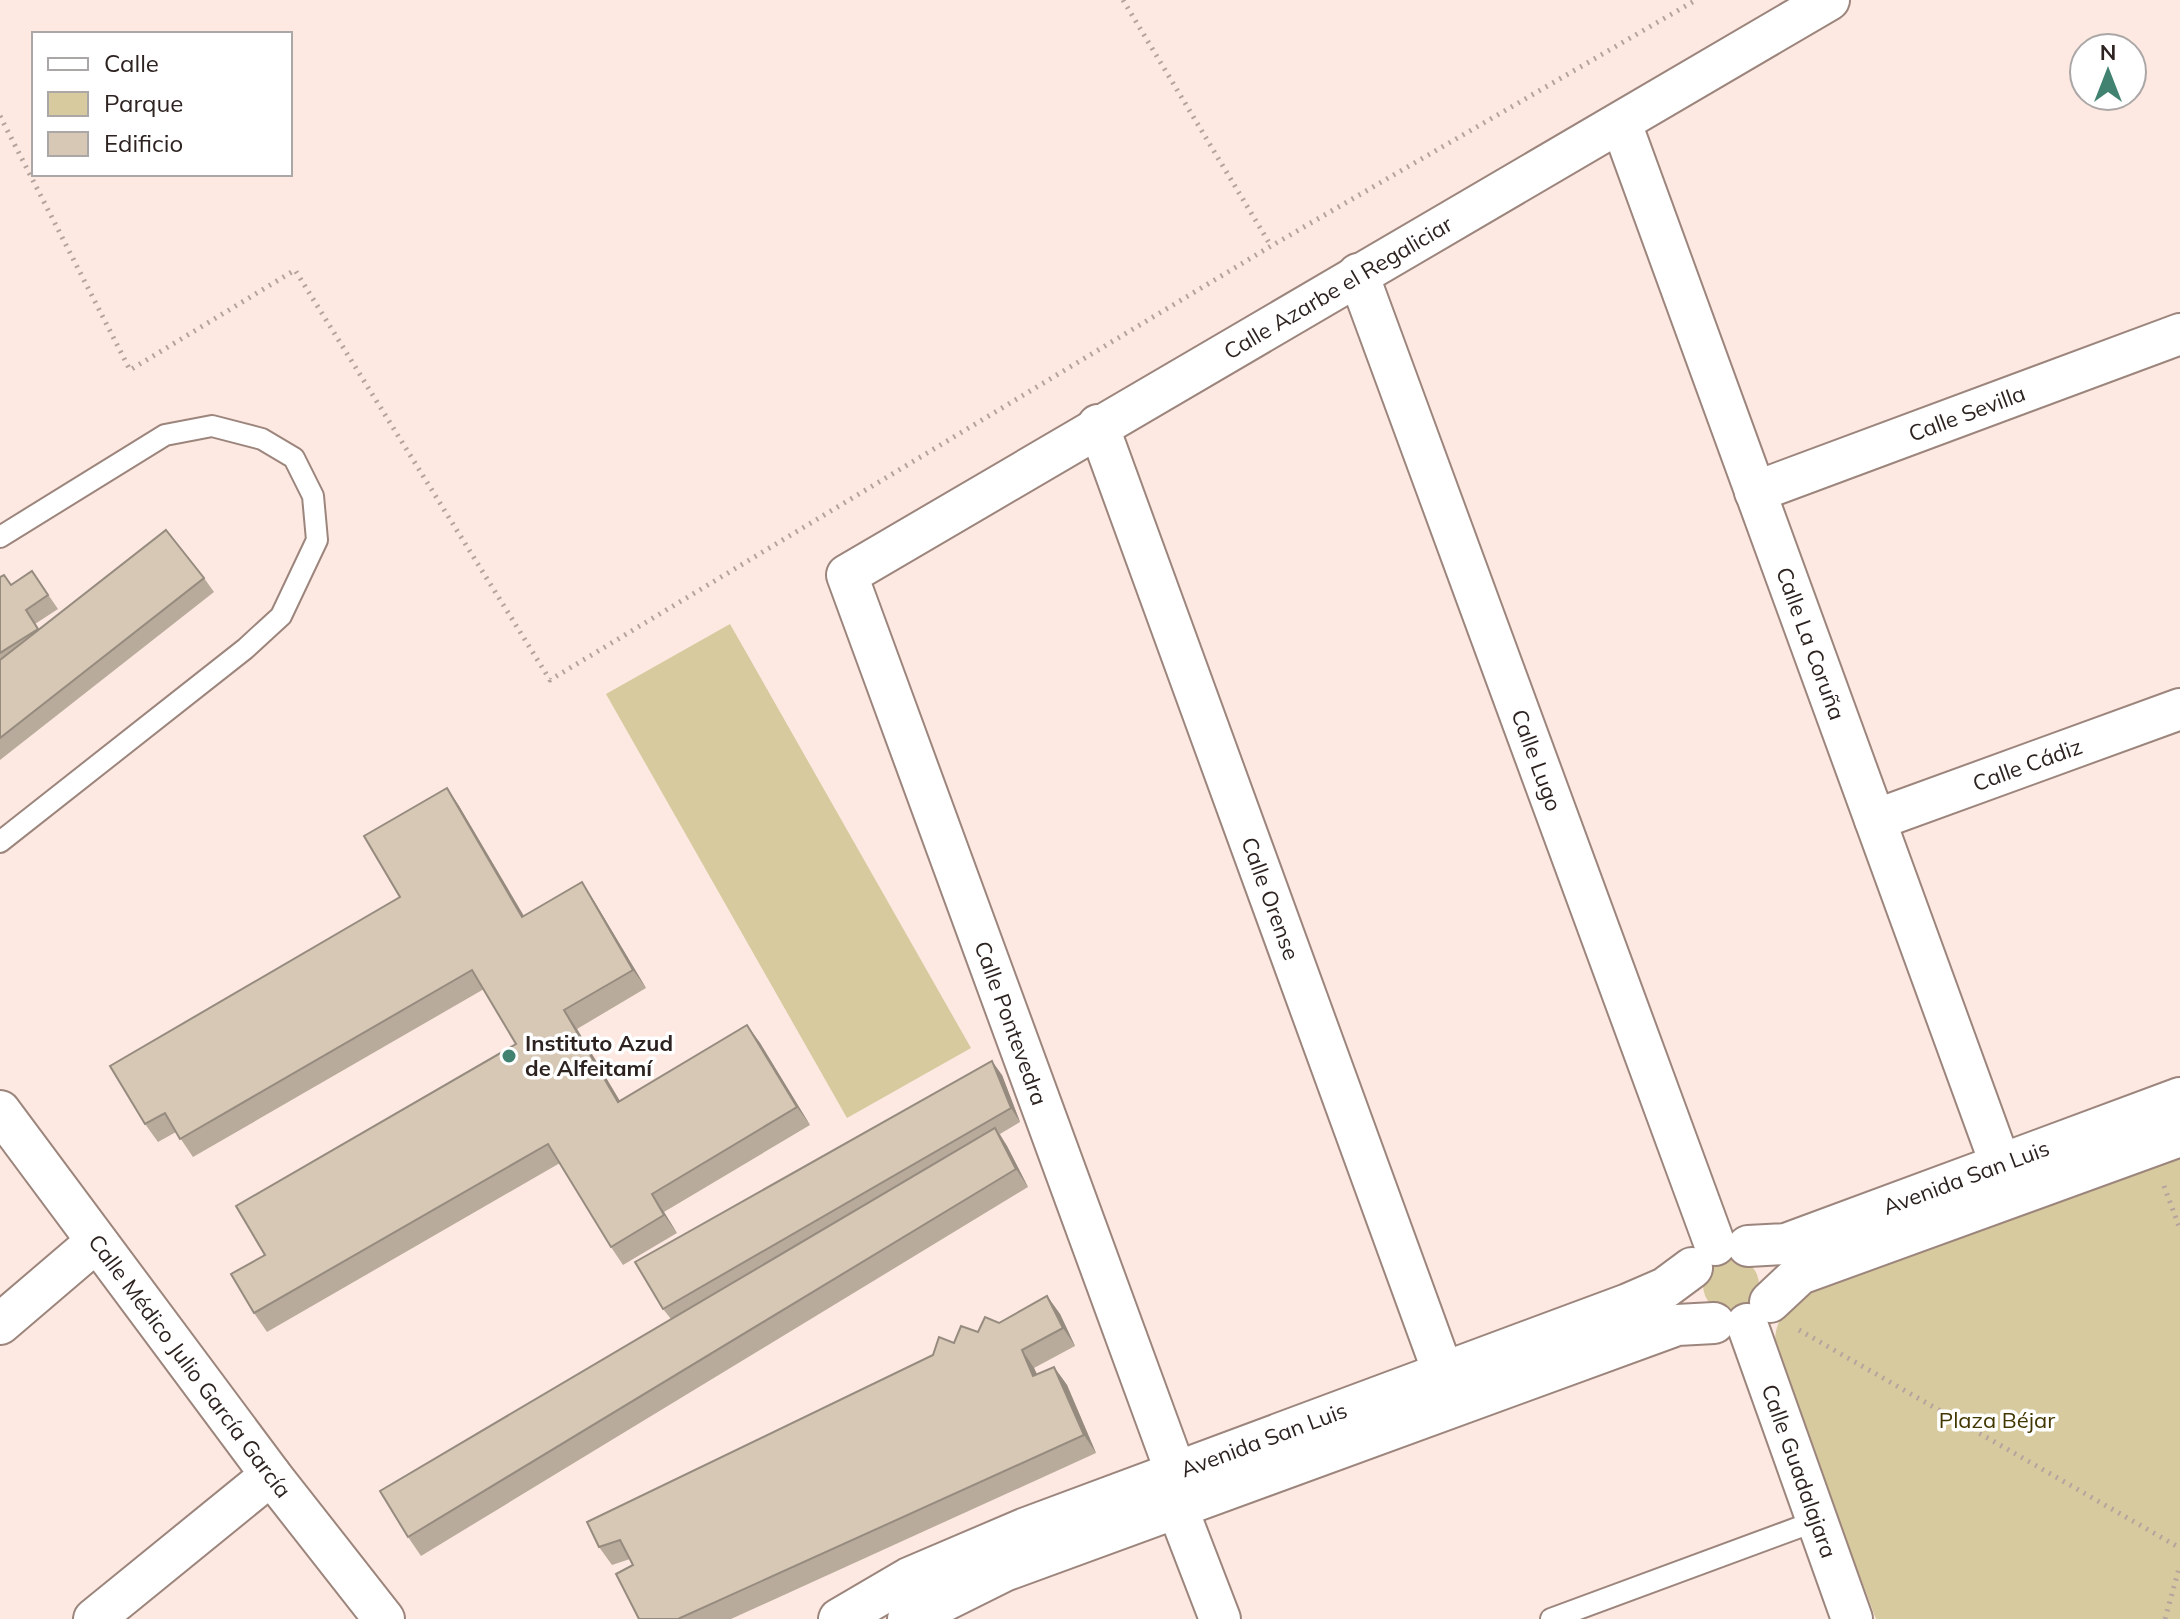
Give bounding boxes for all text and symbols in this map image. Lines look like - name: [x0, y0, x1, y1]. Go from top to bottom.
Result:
- legend: [32, 32, 292, 176]
- north arrow: [2068, 32, 2148, 112]
- text: N: [2100, 38, 2116, 66]
- text: Calle: [104, 48, 159, 78]
- text: Parque: [104, 88, 183, 118]
- text: Edificio: [104, 128, 183, 158]
- street label: Calle Azarbe el Regaliciar: [1219, 210, 1457, 365]
- street label: Calle Sevilla: [1905, 379, 2029, 448]
- street label: Calle La Coruña: [1770, 563, 1851, 724]
- street label: Calle Lugo: [1505, 705, 1568, 815]
- street label: Calle Cádiz: [1969, 732, 2086, 797]
- street label: Calle Orense: [1235, 833, 1306, 964]
- street label: Calle Pontevedra: [968, 937, 1054, 1109]
- place label: Instituto Azud de Alfeitamí: [525, 1029, 673, 1082]
- marker: Instituto Azud de Alfeitamí: [500, 1047, 518, 1065]
- street label: Avenida San Luis: [1879, 1134, 2053, 1221]
- street label: Calle Médico Julio García García: [83, 1229, 298, 1503]
- street label: Calle Guadalajara: [1756, 1380, 1843, 1562]
- street label: Avenida San Luis: [1177, 1396, 1351, 1483]
- park label: Plaza Béjar: [1939, 1406, 2055, 1434]

